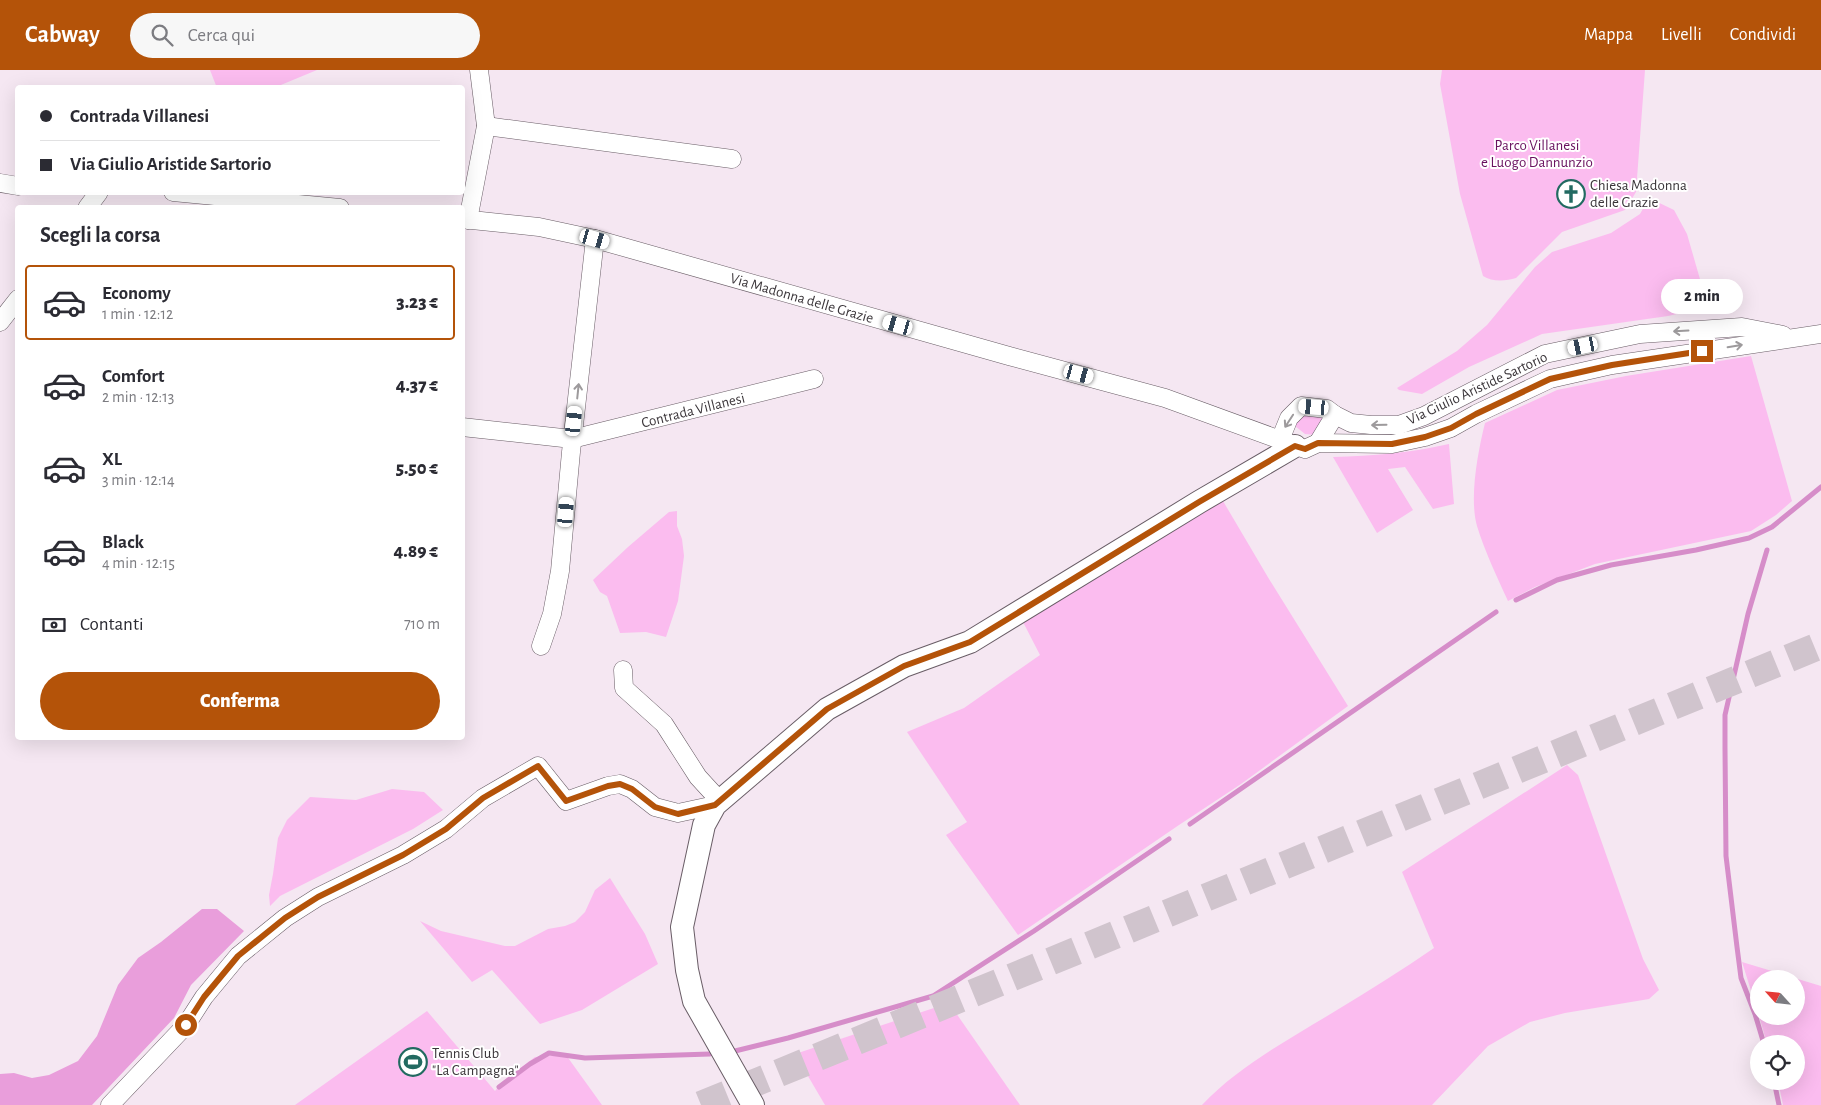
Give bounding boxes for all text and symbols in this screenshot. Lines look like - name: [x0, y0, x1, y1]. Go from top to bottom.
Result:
- search box: [130, 13, 480, 58]
- icon: search: [148, 21, 176, 49]
- text: Cabway: [25, 23, 100, 47]
- text: Cerca qui: [188, 26, 255, 45]
- text: Mappa: [1584, 26, 1633, 44]
- text: Livelli: [1661, 26, 1702, 44]
- text: Condividi: [1730, 26, 1796, 44]
- text: Contrada Villanesi: [70, 107, 209, 126]
- park label: Parco Villanesi e Luogo Dannunzio: [1481, 138, 1593, 170]
- text: Via Giulio Aristide Sartorio: [70, 155, 271, 174]
- place label: Chiesa Madonna delle Grazie: [1590, 178, 1687, 210]
- church icon: Chiesa Madonna delle Grazie: [1556, 179, 1586, 209]
- text: Scegli la corsa: [40, 224, 161, 246]
- car: [578, 228, 611, 250]
- street label: Via Madonna delle Grazie: [728, 271, 875, 326]
- callout: 2 min: [1661, 278, 1743, 314]
- icon: car: [42, 280, 87, 325]
- text: Economy: [102, 284, 171, 303]
- text: 2 min: [1684, 288, 1720, 304]
- text: 3.23 €: [396, 293, 438, 312]
- text: 1 min · 12:12: [102, 306, 173, 322]
- car: [881, 314, 914, 336]
- one-way arrow: [1673, 327, 1689, 336]
- car: [1566, 336, 1599, 356]
- route end: [1691, 340, 1713, 362]
- one-way arrow: [1726, 341, 1742, 351]
- street label: Via Giulio Aristide Sartorio: [1405, 349, 1550, 428]
- icon: car: [42, 363, 87, 408]
- car: [1062, 363, 1095, 385]
- text: Comfort: [102, 367, 164, 386]
- text: 4.37 €: [396, 376, 438, 395]
- one-way arrow: [573, 383, 583, 399]
- text: 2 min · 12:13: [102, 389, 174, 405]
- street label: Contrada Villanesi: [640, 390, 746, 431]
- car: [1298, 398, 1329, 416]
- car: [564, 405, 583, 437]
- one-way arrow: [1283, 414, 1294, 428]
- one-way arrow: [1371, 420, 1388, 430]
- icon: car: [42, 446, 87, 491]
- text: XL: [102, 450, 122, 469]
- text: 5.50 €: [396, 459, 438, 478]
- text: 3 min · 12:14: [102, 472, 175, 488]
- car: [557, 496, 574, 528]
- icon: car: [42, 529, 87, 574]
- text: Black: [102, 533, 144, 552]
- text: 4.89 €: [394, 542, 438, 561]
- text: 4 min · 12:15: [102, 555, 175, 571]
- icon: cash: [40, 611, 68, 639]
- text: Contanti: [80, 615, 144, 634]
- text: 710 m: [404, 616, 440, 632]
- button: Conferma: [40, 672, 440, 730]
- north arrow: [1750, 970, 1805, 1025]
- map controls: [1750, 970, 1805, 1090]
- route start: [175, 1014, 197, 1036]
- button: locate: [1750, 1035, 1805, 1090]
- place label: Tennis Club "La Campagna": [432, 1046, 519, 1078]
- sports icon: Tennis Club "La Campagna": [398, 1047, 428, 1077]

